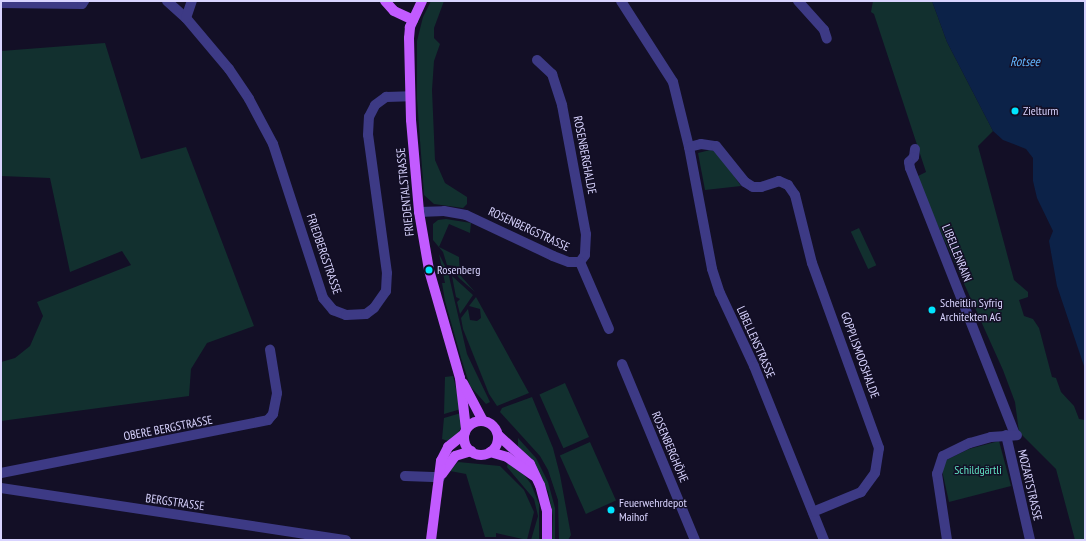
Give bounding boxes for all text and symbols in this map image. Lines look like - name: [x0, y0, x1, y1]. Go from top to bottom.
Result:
- water label: Rotsee: [1010, 54, 1040, 70]
- place label: Zielturm: [1023, 104, 1058, 118]
- marker: Zielturm: [1010, 106, 1020, 116]
- street label: ROSENBERGHALDE: [570, 115, 600, 195]
- street label: FRIEDENTALSTRASSE: [393, 147, 417, 237]
- street label: ROSENBERGSTRASSE: [486, 204, 572, 254]
- street label: FRIEDBERGSTRASSE: [303, 212, 345, 296]
- street label: LIBELLENRAIN: [939, 222, 975, 284]
- place label: Rosenberg: [437, 263, 480, 277]
- marker: Rosenberg: [424, 265, 434, 275]
- place label: Scheitlin Syfrig Architekten AG: [940, 296, 1003, 324]
- street label: LIBELLENSTRASSE: [734, 304, 778, 380]
- marker: Scheitlin Syfrig Architekten AG: [927, 305, 937, 315]
- street label: GOPPLISMOOSHALDE: [838, 310, 882, 400]
- street label: ROSENBERGHÖHE: [649, 409, 691, 485]
- street label: OBERE BERGSTRASSE: [122, 412, 214, 444]
- street label: MOZARTSTRASSE: [1015, 448, 1045, 522]
- park label: Schildgärtli: [954, 463, 1002, 477]
- street label: BERGSTRASSE: [145, 491, 205, 513]
- place label: Feuerwehrdepot Maihof: [619, 496, 687, 524]
- marker: Feuerwehrdepot Maihof: [606, 505, 616, 515]

